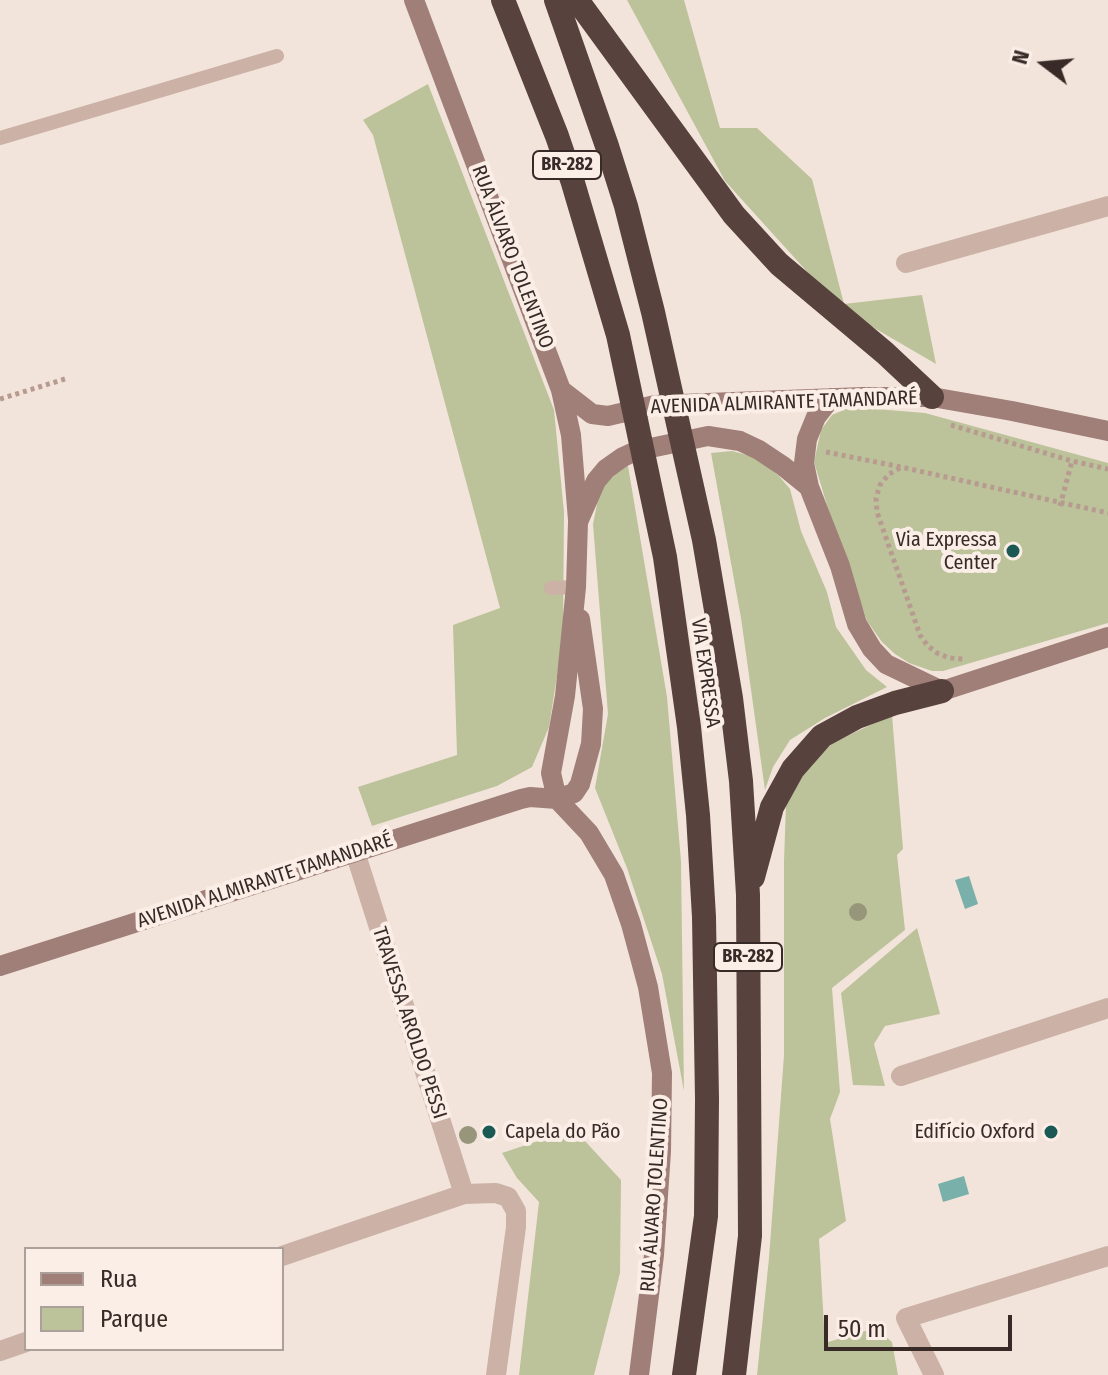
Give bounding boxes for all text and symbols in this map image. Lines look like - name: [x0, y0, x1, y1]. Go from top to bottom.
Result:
- north arrow: [1004, 24, 1084, 104]
- text: N: [1006, 47, 1035, 67]
- road number: BR-282: [533, 151, 601, 179]
- street label: RUA ÁLVARO TOLENTINO: [466, 162, 558, 352]
- street label: AVENIDA ALMIRANTE TAMANDARÉ: [650, 386, 918, 420]
- place label: Via Expressa Center: [896, 528, 997, 575]
- marker: Via Expressa Center: [1004, 542, 1022, 560]
- street label: VIA EXPRESSA: [685, 617, 725, 729]
- street label: AVENIDA ALMIRANTE TAMANDARÉ: [134, 828, 396, 934]
- street label: TRAVESSA AROLDO PESSI: [367, 924, 451, 1122]
- road number: BR-282: [714, 943, 782, 971]
- street label: RUA ÁLVARO TOLENTINO: [636, 1097, 674, 1293]
- place label: Capela do Pão: [505, 1120, 621, 1144]
- place label: Edifício Oxford: [914, 1120, 1035, 1144]
- marker: Capela do Pão: [480, 1123, 498, 1141]
- marker: Edifício Oxford: [1042, 1123, 1060, 1141]
- legend: [24, 1247, 284, 1351]
- text: Rua: [100, 1265, 137, 1293]
- scale bar: [828, 1299, 1016, 1349]
- text: Parque: [100, 1305, 168, 1333]
- text: 50 m: [838, 1315, 886, 1343]

